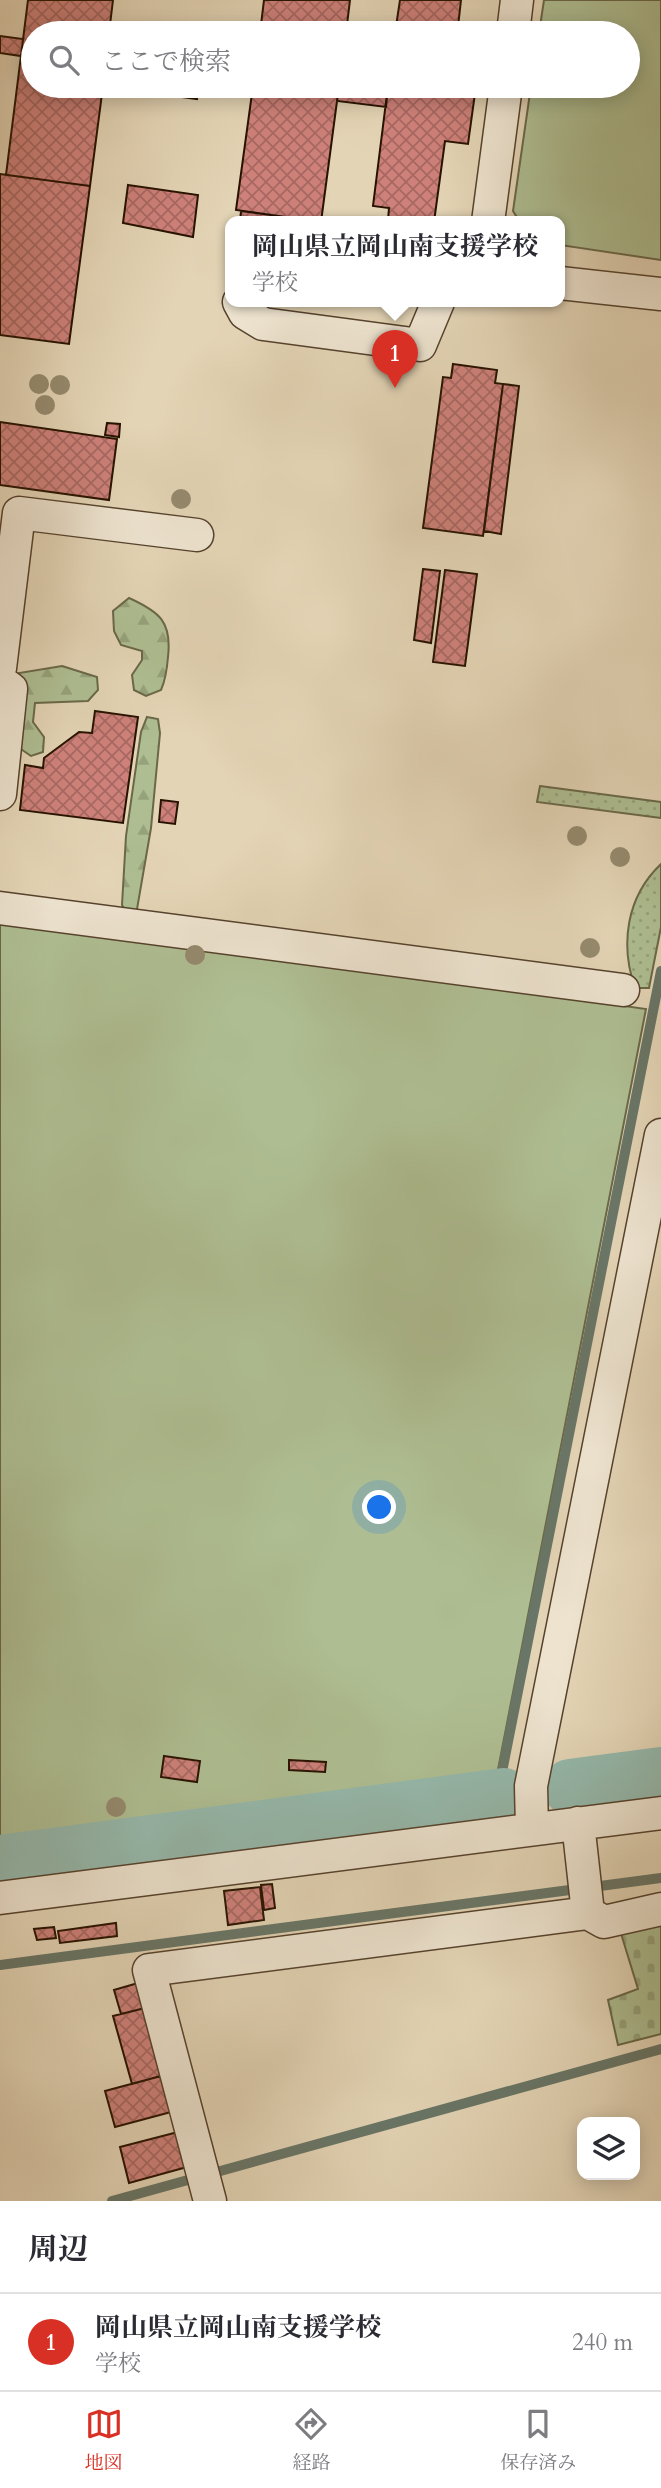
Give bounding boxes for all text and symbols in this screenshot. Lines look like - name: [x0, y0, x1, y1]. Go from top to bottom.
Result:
- search box: [21, 21, 640, 98]
- icon: search: [45, 41, 83, 79]
- text: ここで検索: [101, 44, 231, 79]
- popup: [225, 216, 565, 307]
- text: 岡山県立岡山南支援学校: [252, 229, 538, 264]
- text: 学校: [252, 267, 298, 298]
- pin: 1: [372, 330, 418, 388]
- your location: [362, 1490, 396, 1524]
- map controls: [577, 2117, 640, 2180]
- button: layers: [577, 2117, 640, 2180]
- text: 周辺: [28, 2229, 88, 2270]
- text: 岡山県立岡山南支援学校: [95, 2310, 381, 2345]
- text: 1: [45, 2327, 57, 2358]
- text: 240 m: [572, 2327, 633, 2358]
- text: 学校: [95, 2348, 141, 2379]
- tab: 地図: [85, 2405, 123, 2476]
- tab: 経路: [292, 2405, 330, 2476]
- tab: 保存済み: [500, 2405, 576, 2476]

